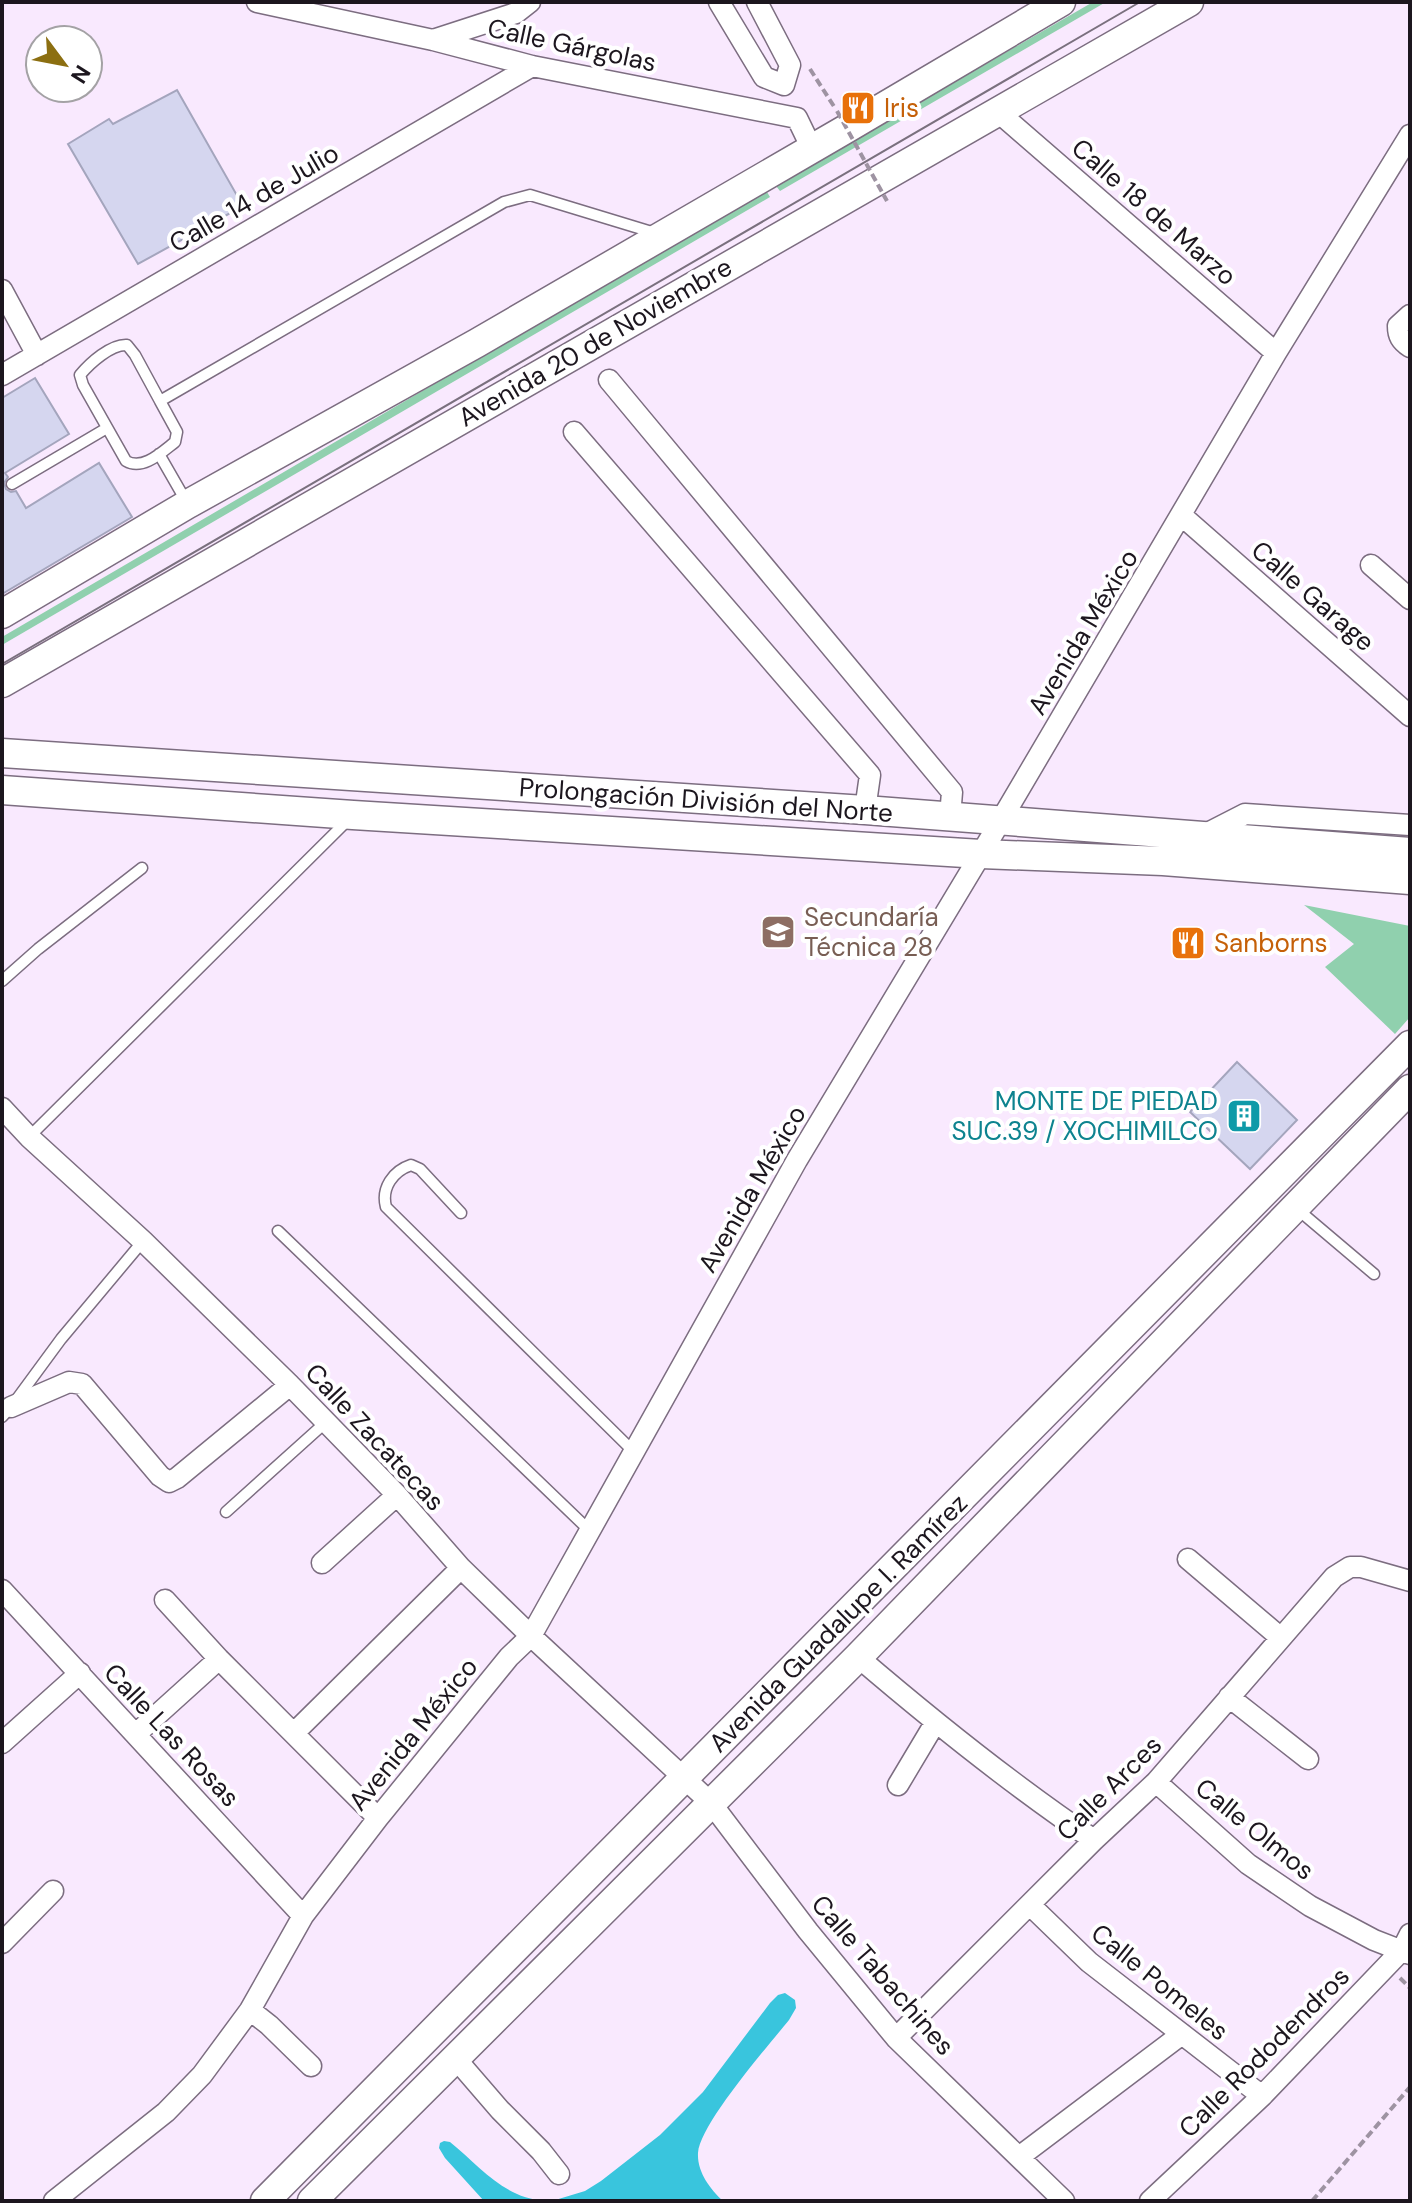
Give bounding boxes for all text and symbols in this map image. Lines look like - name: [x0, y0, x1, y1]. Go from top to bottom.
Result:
- street label: Calle Gárgolas: [485, 11, 659, 79]
- north arrow: [24, 24, 104, 104]
- text: N: [64, 60, 97, 89]
- restaurant icon: Iris: [839, 89, 877, 127]
- place label: Iris: [884, 91, 919, 125]
- street label: Calle 18 de Marzo: [1064, 131, 1244, 293]
- street label: Calle 14 de Julio: [163, 136, 345, 260]
- street label: Avenida 20 de Noviembre: [452, 250, 738, 434]
- street label: Calle Garage: [1244, 533, 1382, 659]
- street label: Avenida México: [1020, 543, 1146, 721]
- street label: Prolongación División del Norte: [518, 770, 894, 830]
- place label: Secundaría Técnica 28: [804, 900, 939, 964]
- school or university icon: Secundaría Técnica 28: [759, 913, 797, 951]
- restaurant icon: Sanborns: [1169, 924, 1207, 962]
- place label: Sanborns: [1214, 926, 1327, 960]
- place label: MONTE DE PIEDAD SUC.39 / XOCHIMILCO: [951, 1084, 1218, 1148]
- building icon: MONTE DE PIEDAD SUC.39 / XOCHIMILCO: [1225, 1097, 1263, 1135]
- street label: Avenida México: [690, 1099, 814, 1279]
- street label: Calle Zacatecas: [298, 1356, 452, 1518]
- street label: Avenida Guadalupe I. Ramírez: [701, 1486, 975, 1760]
- street label: Avenida México: [341, 1650, 485, 1818]
- street label: Calle Las Rosas: [97, 1656, 247, 1814]
- street label: Calle Arces: [1049, 1728, 1169, 1848]
- street label: Calle Olmos: [1188, 1771, 1322, 1887]
- street label: Calle Tabachines: [804, 1888, 962, 2062]
- street label: Calle Pomeles: [1084, 1916, 1236, 2048]
- street label: Calle Rododendros: [1171, 1959, 1357, 2145]

